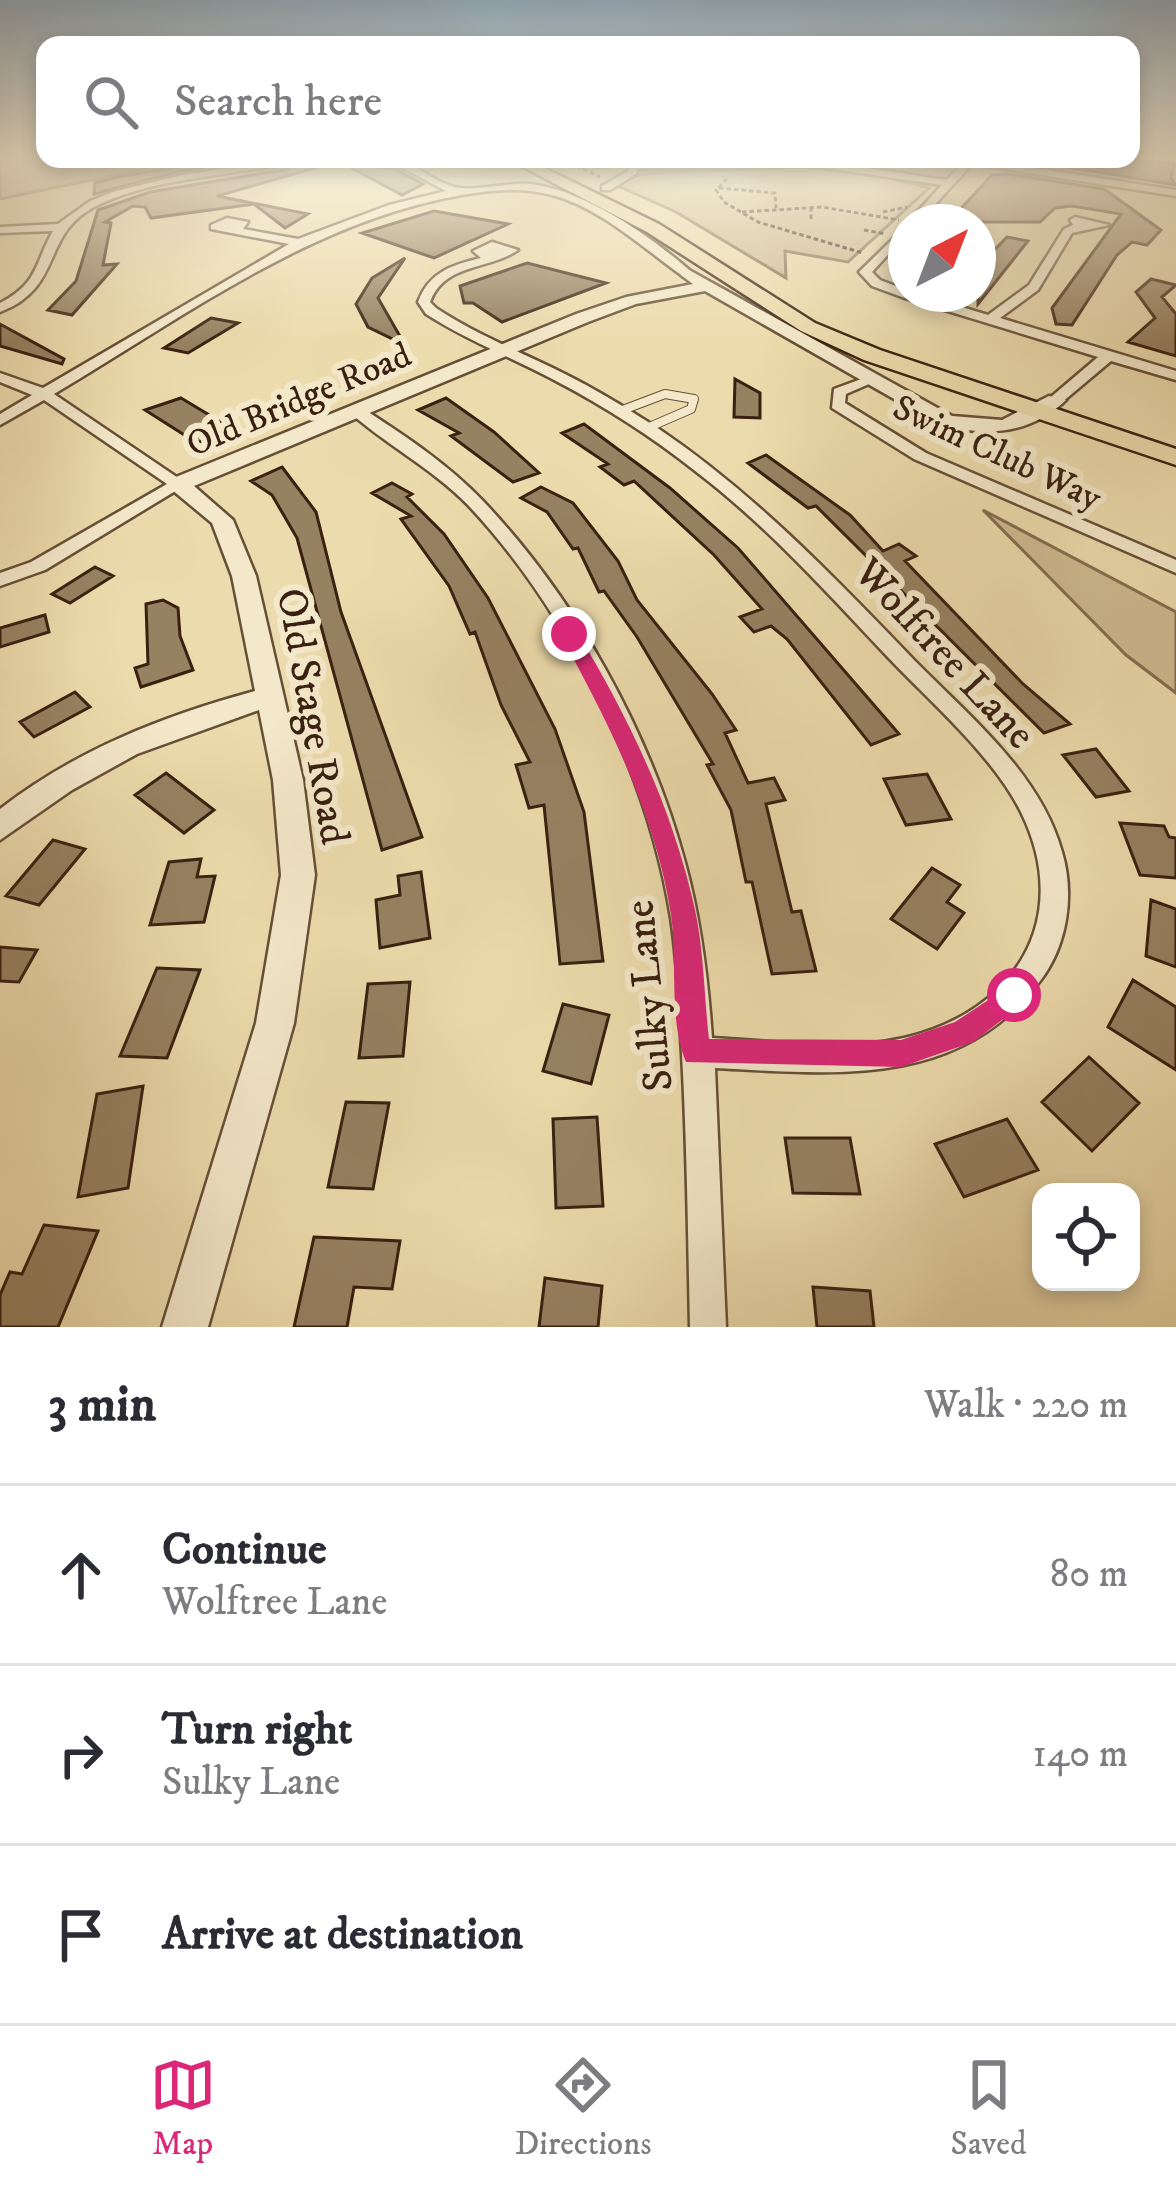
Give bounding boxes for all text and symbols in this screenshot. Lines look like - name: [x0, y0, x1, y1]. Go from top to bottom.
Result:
- search box: [36, 36, 1140, 168]
- icon: search: [78, 69, 144, 135]
- text: Search here: [174, 74, 382, 130]
- north arrow: [888, 204, 996, 312]
- street label: Old Bridge Road: [180, 333, 418, 468]
- street label: Swim Club Way: [885, 385, 1109, 522]
- street label: Wolftree Lane: [841, 547, 1046, 761]
- street label: Old Stage Road: [264, 584, 360, 849]
- route end: [542, 607, 596, 661]
- street label: Sulky Lane: [614, 898, 686, 1094]
- route start: [987, 968, 1041, 1022]
- map controls: [1032, 1183, 1140, 1291]
- button: locate: [1032, 1183, 1140, 1291]
- text: 3 min: [48, 1373, 156, 1437]
- text: Walk · 220 m: [924, 1381, 1128, 1430]
- text: Continue: [162, 1522, 327, 1578]
- icon: ahead: [48, 1542, 114, 1608]
- text: 80 m: [1050, 1550, 1128, 1599]
- text: Wolftree Lane: [162, 1578, 387, 1627]
- text: Turn right: [162, 1702, 352, 1758]
- icon: right: [48, 1722, 114, 1788]
- text: 140 m: [1033, 1730, 1128, 1779]
- text: Sulky Lane: [162, 1758, 340, 1807]
- icon: arrive: [48, 1902, 114, 1968]
- text: Arrive at destination: [162, 1907, 523, 1963]
- tab: Map: [150, 2052, 216, 2165]
- tab: Directions: [515, 2052, 651, 2165]
- tab: Saved: [951, 2052, 1026, 2165]

